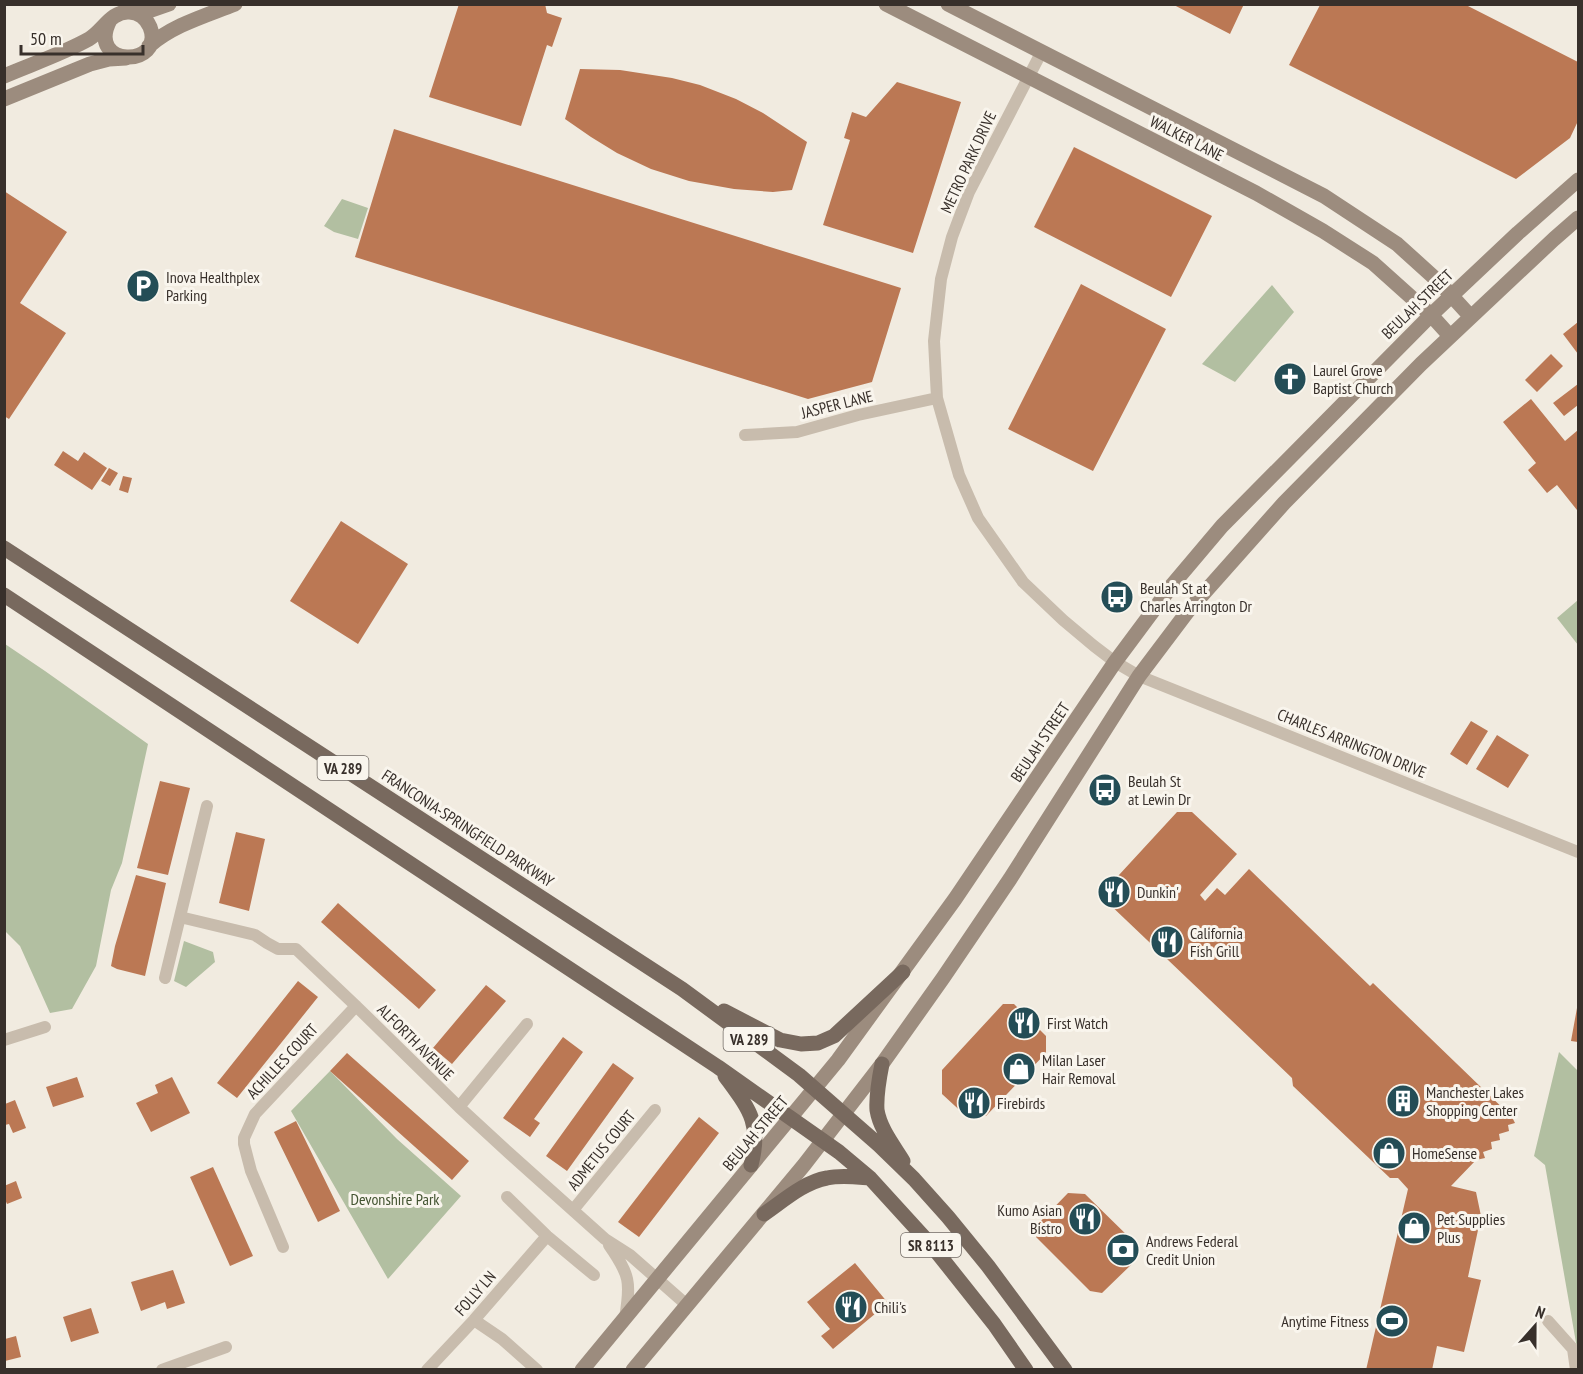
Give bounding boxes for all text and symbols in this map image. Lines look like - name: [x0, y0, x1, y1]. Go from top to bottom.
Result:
- scale bar: [21, 18, 142, 56]
- text: 50 m: [30, 27, 62, 50]
- street label: METRO PARK DRIVE: [936, 108, 1000, 216]
- street label: WALKER LANE: [1147, 111, 1227, 165]
- street label: BEULAH STREET: [1377, 265, 1457, 343]
- place label: Inova Healthplex Parking: [166, 267, 260, 305]
- parking icon: Inova Healthplex Parking: [125, 268, 161, 304]
- place label: Laurel Grove Baptist Church: [1313, 360, 1393, 398]
- church icon: Laurel Grove Baptist Church: [1272, 361, 1308, 397]
- street label: JASPER LANE: [798, 385, 875, 423]
- place label: Beulah St at Charles Arrington Dr: [1140, 578, 1253, 616]
- bus stop icon: Beulah St at Charles Arrington Dr: [1099, 579, 1135, 615]
- street label: BEULAH STREET: [1006, 698, 1074, 786]
- street label: CHARLES ARRINGTON DRIVE: [1275, 704, 1430, 782]
- road number: VA 289: [318, 756, 368, 780]
- street label: FRANCONIA-SPRINGFIELD PARKWAY: [378, 765, 558, 892]
- place label: Beulah St at Lewin Dr: [1128, 771, 1191, 809]
- bus stop icon: Beulah St at Lewin Dr: [1087, 772, 1123, 808]
- restaurant icon: Dunkin': [1096, 874, 1132, 910]
- place label: Dunkin': [1137, 882, 1179, 902]
- place label: California Fish Grill: [1190, 923, 1243, 961]
- restaurant icon: California Fish Grill: [1149, 924, 1185, 960]
- street label: ALFORTH AVENUE: [373, 999, 459, 1085]
- restaurant icon: First Watch: [1006, 1005, 1042, 1041]
- place label: First Watch: [1047, 1013, 1108, 1033]
- street label: ACHILLES COURT: [242, 1019, 322, 1103]
- road number: VA 289: [724, 1027, 774, 1051]
- place label: Milan Laser Hair Removal: [1042, 1050, 1116, 1088]
- shop icon: Milan Laser Hair Removal: [1001, 1051, 1037, 1087]
- place label: Manchester Lakes Shopping Center: [1426, 1082, 1524, 1120]
- building icon: Manchester Lakes Shopping Center: [1385, 1083, 1421, 1119]
- restaurant icon: Firebirds: [956, 1085, 992, 1121]
- street label: BEULAH STREET: [718, 1091, 792, 1175]
- place label: Firebirds: [997, 1093, 1045, 1113]
- street label: ADMETUS COURT: [563, 1106, 639, 1194]
- shop icon: HomeSense: [1371, 1135, 1407, 1171]
- place label: HomeSense: [1412, 1143, 1477, 1163]
- park label: Devonshire Park: [351, 1189, 440, 1209]
- place label: Kumo Asian Bistro: [997, 1200, 1062, 1238]
- restaurant icon: Kumo Asian Bistro: [1067, 1201, 1103, 1237]
- place label: Pet Supplies Plus: [1437, 1209, 1505, 1247]
- shop icon: Pet Supplies Plus: [1396, 1210, 1432, 1246]
- place label: Andrews Federal Credit Union: [1146, 1231, 1238, 1269]
- bank icon: Andrews Federal Credit Union: [1105, 1232, 1141, 1268]
- road number: SR 8113: [901, 1233, 961, 1257]
- street label: FOLLY LN: [450, 1266, 500, 1320]
- restaurant icon: Chili's: [833, 1289, 869, 1325]
- north arrow: [1505, 1296, 1565, 1356]
- place label: Chili's: [874, 1297, 907, 1317]
- text: N: [1533, 1301, 1548, 1323]
- sports icon: Anytime Fitness: [1374, 1303, 1410, 1339]
- place label: Anytime Fitness: [1281, 1311, 1369, 1331]

